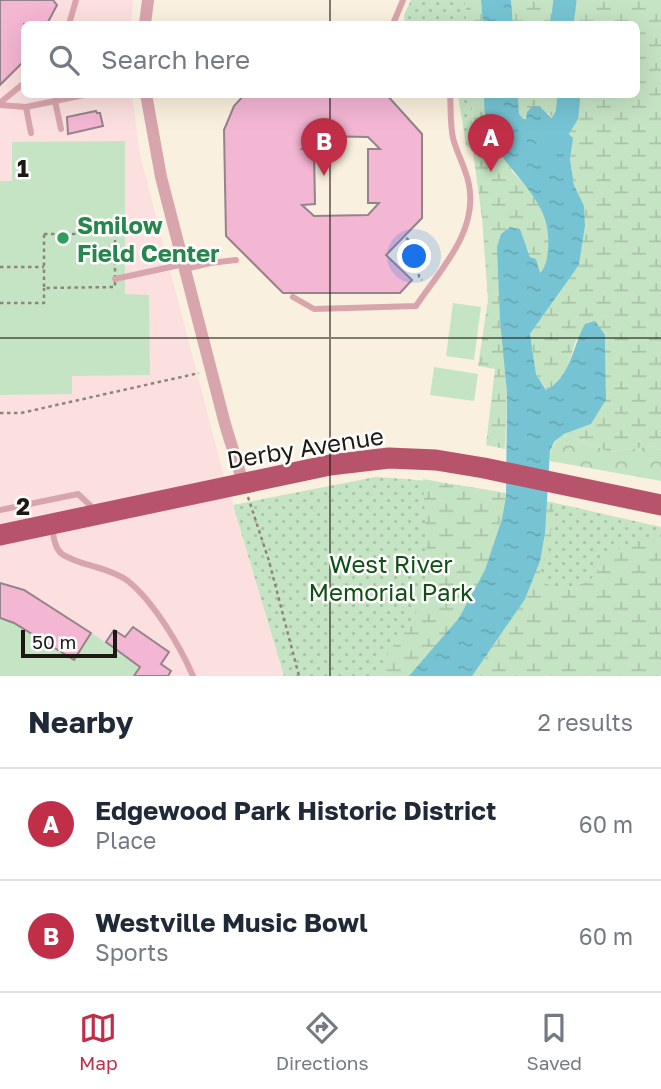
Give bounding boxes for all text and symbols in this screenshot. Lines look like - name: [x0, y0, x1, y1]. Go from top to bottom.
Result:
- search box: [21, 21, 640, 98]
- icon: search: [45, 41, 83, 79]
- text: Search here: [101, 44, 250, 75]
- pin: A: [468, 114, 514, 172]
- pin: B: [301, 118, 347, 176]
- text: 1: [17, 154, 29, 182]
- place label: Smilow Field Center: [77, 210, 220, 267]
- marker: Smilow Field Center: [55, 230, 71, 246]
- your location: [397, 239, 431, 273]
- street label: Derby Avenue: [224, 420, 386, 474]
- text: 2: [16, 492, 30, 520]
- park label: West River Memorial Park: [308, 549, 474, 606]
- scale bar: [21, 627, 117, 659]
- text: 50 m: [32, 630, 76, 653]
- text: Nearby: [28, 704, 133, 740]
- text: 2 results: [537, 708, 633, 736]
- text: Edgewood Park Historic District: [95, 795, 496, 826]
- text: A: [43, 810, 59, 838]
- text: 60 m: [579, 810, 633, 838]
- text: Place: [95, 826, 156, 854]
- text: Westville Music Bowl: [95, 907, 368, 938]
- text: B: [43, 922, 59, 950]
- text: 60 m: [579, 922, 633, 950]
- text: Sports: [95, 938, 169, 966]
- tab: Map: [79, 1009, 118, 1074]
- tab: Directions: [276, 1009, 369, 1074]
- tab: Saved: [527, 1009, 582, 1074]

